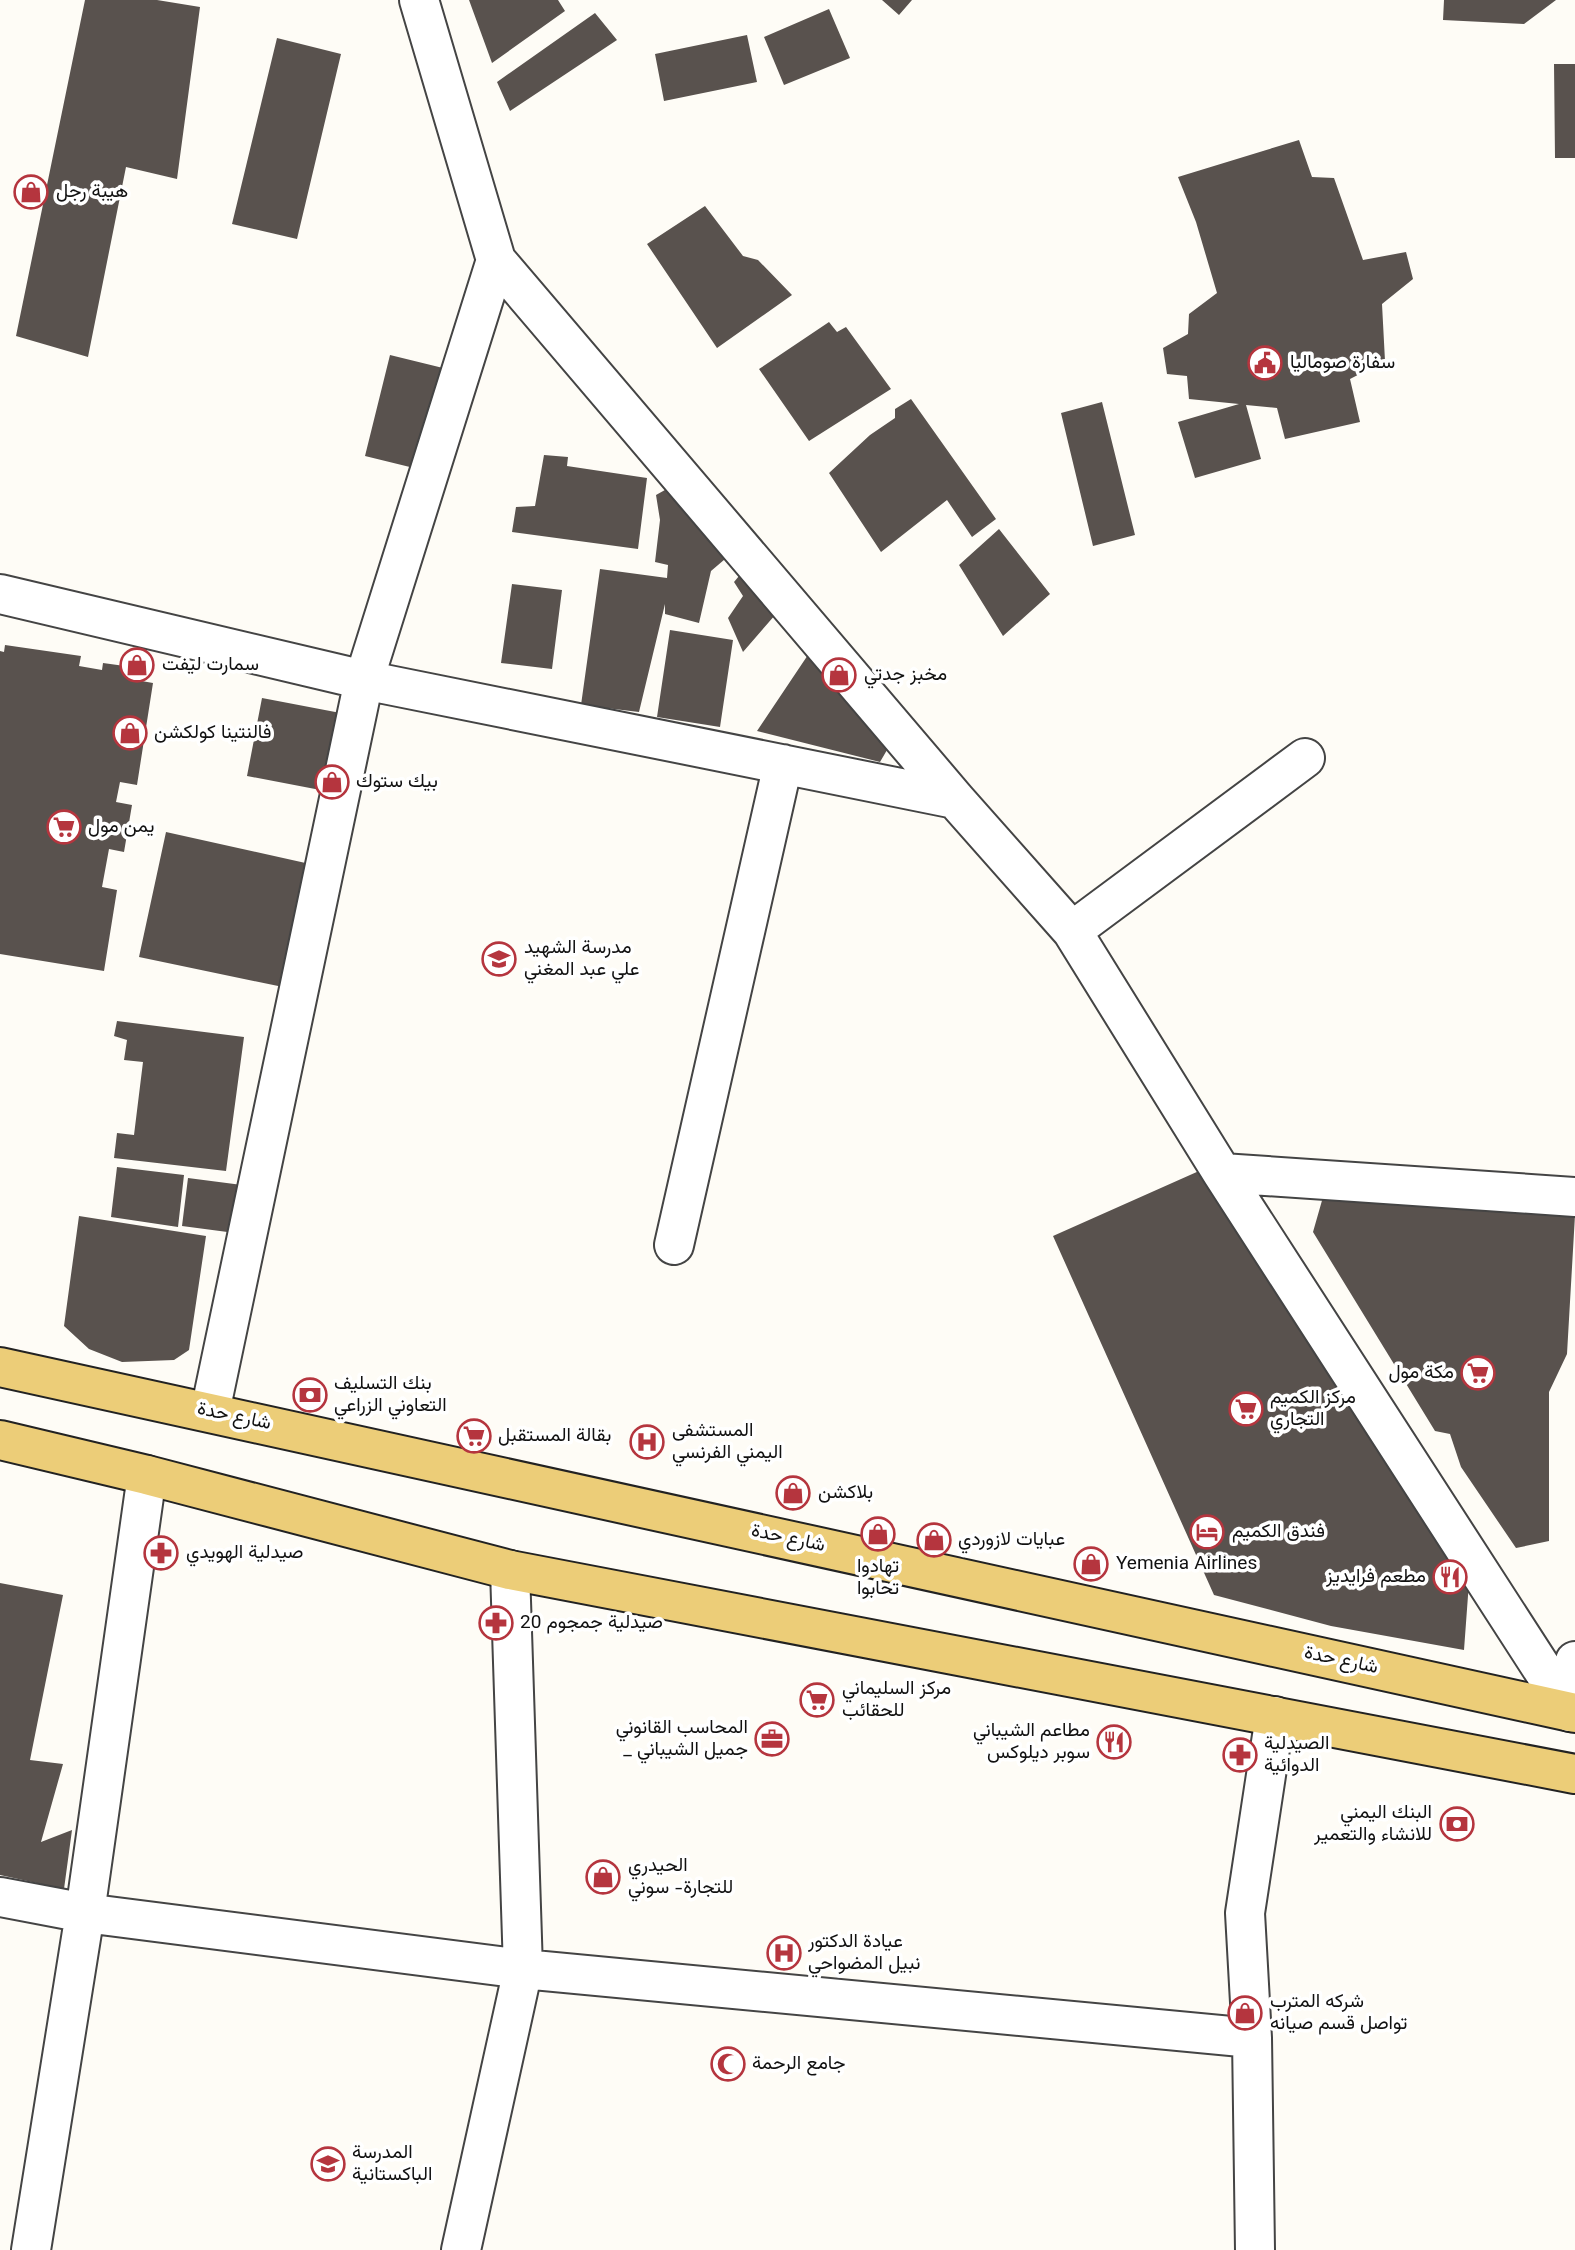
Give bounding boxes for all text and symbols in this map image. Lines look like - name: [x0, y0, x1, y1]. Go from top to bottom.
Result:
- shop icon: هيبة رجل: [12, 173, 50, 211]
- place label: هيبة رجل: [56, 178, 128, 207]
- public building icon: سفارة صوماليا: [1246, 344, 1284, 382]
- place label: سفارة صوماليا: [1290, 349, 1395, 378]
- shop icon: سمارت ليفت: [118, 646, 156, 684]
- place label: سمارت ليفت: [162, 651, 259, 680]
- shop icon: مخبز جدتي: [820, 656, 858, 694]
- place label: مخبز جدتي: [864, 661, 947, 690]
- shop icon: فالنتينا كولكشن: [111, 714, 149, 752]
- place label: فالنتينا كولكشن: [154, 719, 272, 748]
- shop icon: بيك ستوك: [313, 763, 351, 801]
- place label: بيك ستوك: [356, 768, 438, 797]
- supermarket icon: يمن مول: [45, 808, 83, 846]
- place label: يمن مول: [88, 813, 154, 842]
- place label: مدرسة الشهيد علي عبد المغني: [524, 934, 639, 985]
- school or university icon: مدرسة الشهيد علي عبد المغني: [480, 940, 518, 978]
- supermarket icon: مكة مول: [1459, 1354, 1497, 1392]
- place label: مكة مول: [1388, 1359, 1454, 1388]
- place label: بنك التسليف التعاوني الزراعي: [334, 1370, 447, 1421]
- bank icon: بنك التسليف التعاوني الزراعي: [291, 1376, 329, 1414]
- place label: مركز الكميم التجاري: [1270, 1384, 1356, 1435]
- supermarket icon: مركز الكميم التجاري: [1227, 1390, 1265, 1428]
- street label: شارع حدة: [194, 1395, 274, 1439]
- supermarket icon: بقالة المستقبل: [455, 1417, 493, 1455]
- place label: المستشفى اليمني الفرنسي: [672, 1417, 783, 1468]
- place label: بقالة المستقبل: [498, 1422, 611, 1451]
- hospital icon: المستشفى اليمني الفرنسي: [628, 1423, 666, 1461]
- shop icon: بلاكشن: [774, 1474, 812, 1512]
- place label: بلاكشن: [818, 1479, 873, 1508]
- hotel icon: فندق الكميم: [1188, 1513, 1226, 1551]
- shop icon: تهادوا تحابوا: [859, 1515, 897, 1553]
- street label: شارع حدة: [748, 1517, 828, 1561]
- place label: فندق الكميم: [1232, 1518, 1325, 1547]
- shop icon: عبايات لازوردي: [915, 1521, 953, 1559]
- place label: عبايات لازوردي: [958, 1526, 1065, 1555]
- pharmacy icon: صيدلية الهويدي: [142, 1534, 180, 1572]
- place label: صيدلية الهويدي: [186, 1539, 303, 1568]
- shop icon: Yemenia Airlines: [1072, 1545, 1110, 1583]
- place label: Yemenia Airlines: [1116, 1550, 1257, 1579]
- place label: تهادوا تحابوا: [857, 1553, 899, 1604]
- restaurant icon: مطعم فرايديز: [1431, 1558, 1469, 1596]
- place label: مطعم فرايديز: [1325, 1563, 1426, 1592]
- pharmacy icon: صيدلية جمجوم 20: [477, 1604, 515, 1642]
- place label: صيدلية جمجوم 20: [520, 1609, 663, 1638]
- street label: شارع حدة: [1301, 1639, 1381, 1683]
- place label: مركز السليماني للحقائب: [842, 1675, 951, 1726]
- supermarket icon: مركز السليماني للحقائب: [798, 1681, 836, 1719]
- place label: المحاسب القانوني _ جميل الشيباني: [616, 1714, 748, 1765]
- place label: مطاعم الشيباني سوبر ديلوكس: [973, 1717, 1090, 1768]
- office icon: المحاسب القانوني _ جميل الشيباني: [753, 1720, 791, 1758]
- restaurant icon: مطاعم الشيباني سوبر ديلوكس: [1095, 1723, 1133, 1761]
- place label: الصيدلية الدوائية: [1264, 1730, 1329, 1781]
- pharmacy icon: الصيدلية الدوائية: [1221, 1736, 1259, 1774]
- place label: البنك اليمني للانشاء والتعمير: [1313, 1799, 1432, 1850]
- bank icon: البنك اليمني للانشاء والتعمير: [1438, 1805, 1476, 1843]
- place label: الحيدري للتجارة- سوني: [628, 1852, 733, 1903]
- shop icon: الحيدري للتجارة- سوني: [584, 1858, 622, 1896]
- place label: عيادة الدكتور نبيل المضواحي: [807, 1928, 920, 1979]
- hospital icon: عيادة الدكتور نبيل المضواحي: [765, 1934, 803, 1972]
- place label: شركه المترب تواصل قسم صيانه: [1270, 1988, 1407, 2039]
- shop icon: شركه المترب تواصل قسم صيانه: [1226, 1994, 1264, 2032]
- mosque icon: جامع الرحمة: [709, 2045, 747, 2083]
- place label: جامع الرحمة: [752, 2050, 846, 2079]
- place label: المدرسة الباكستانية: [352, 2139, 432, 2190]
- school or university icon: المدرسة الباكستانية: [309, 2145, 347, 2183]

